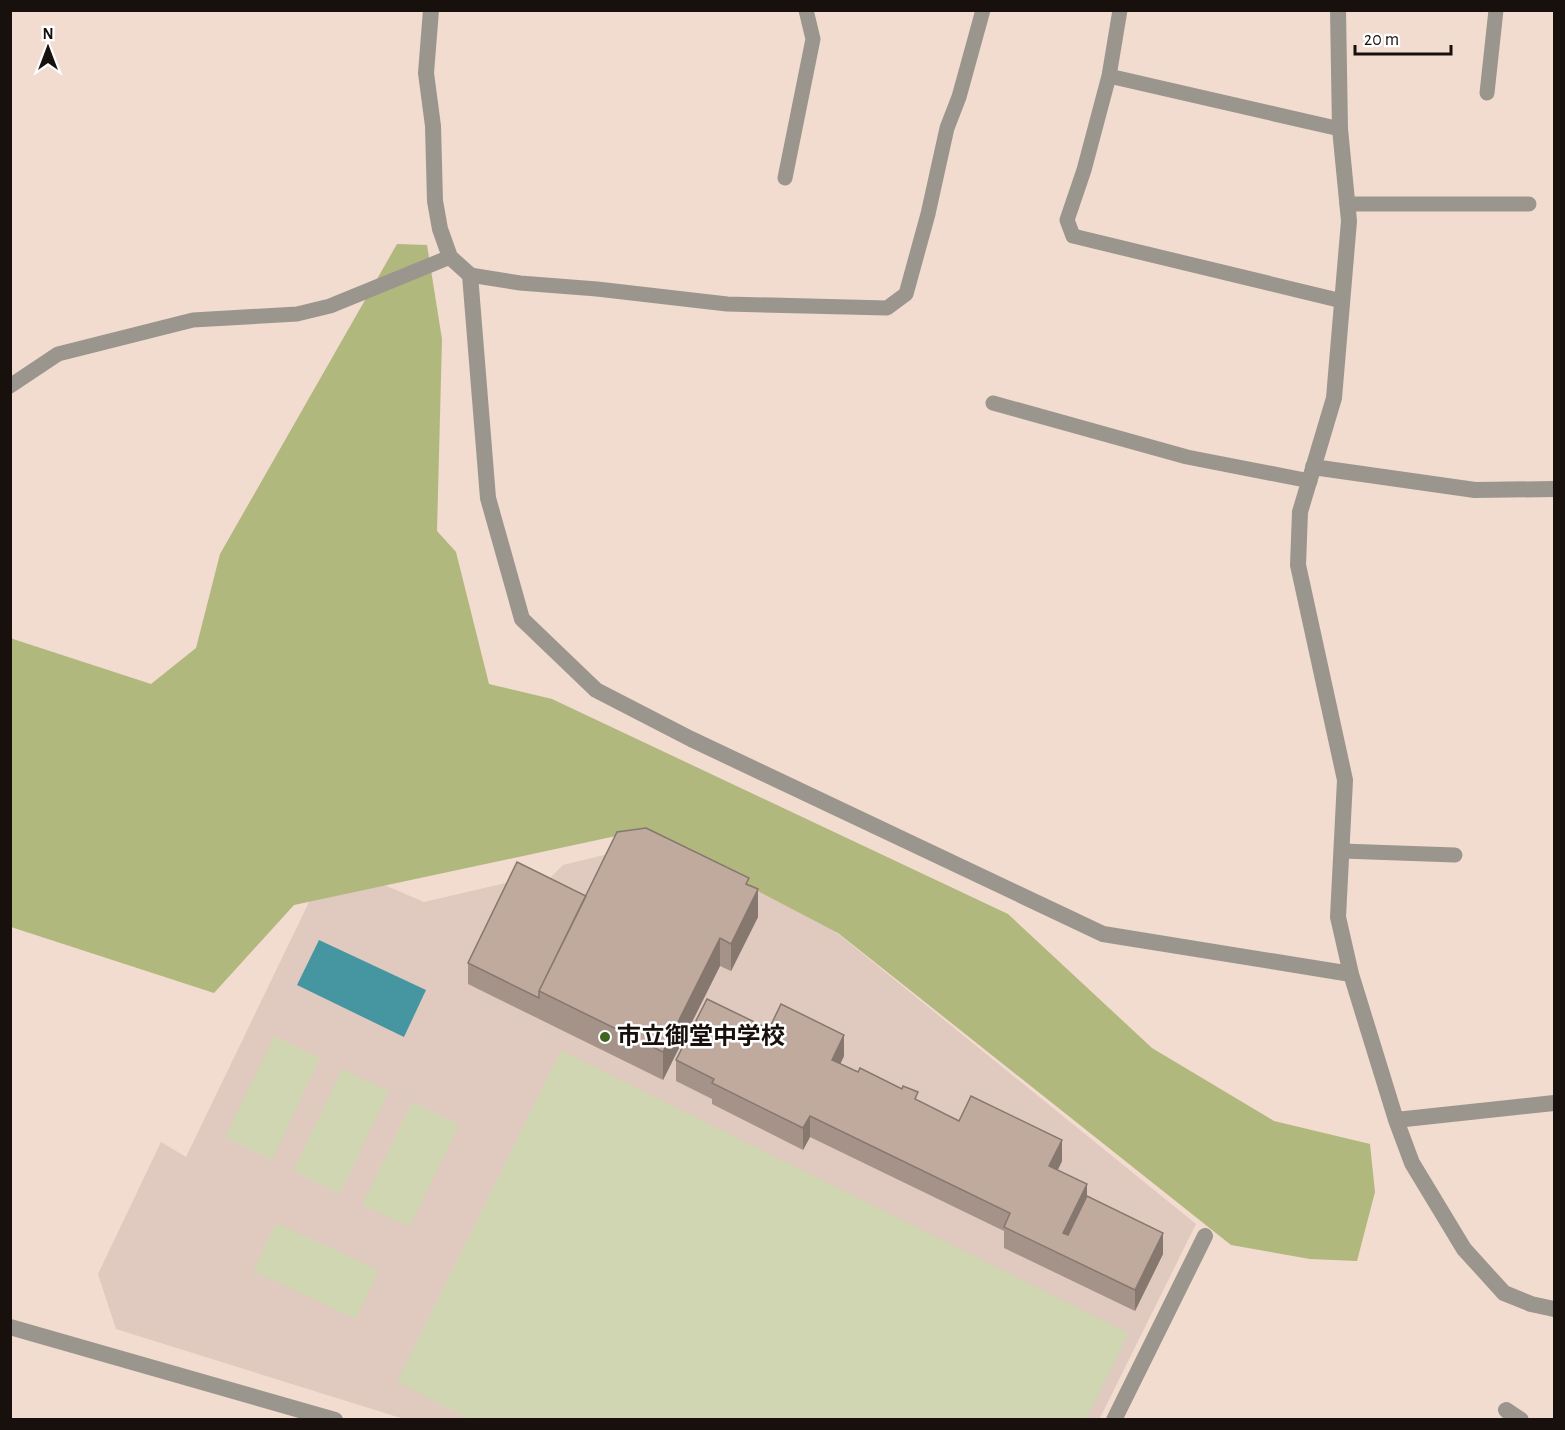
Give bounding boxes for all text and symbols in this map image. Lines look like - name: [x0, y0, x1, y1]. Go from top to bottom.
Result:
- north arrow: [18, 18, 78, 78]
- scale bar: [1355, 18, 1451, 56]
- text: N: [42, 26, 54, 42]
- text: 20 m: [1364, 31, 1399, 49]
- place label: 市立御堂中学校: [617, 1023, 785, 1049]
- marker: 市立御堂中学校: [598, 1030, 612, 1044]

